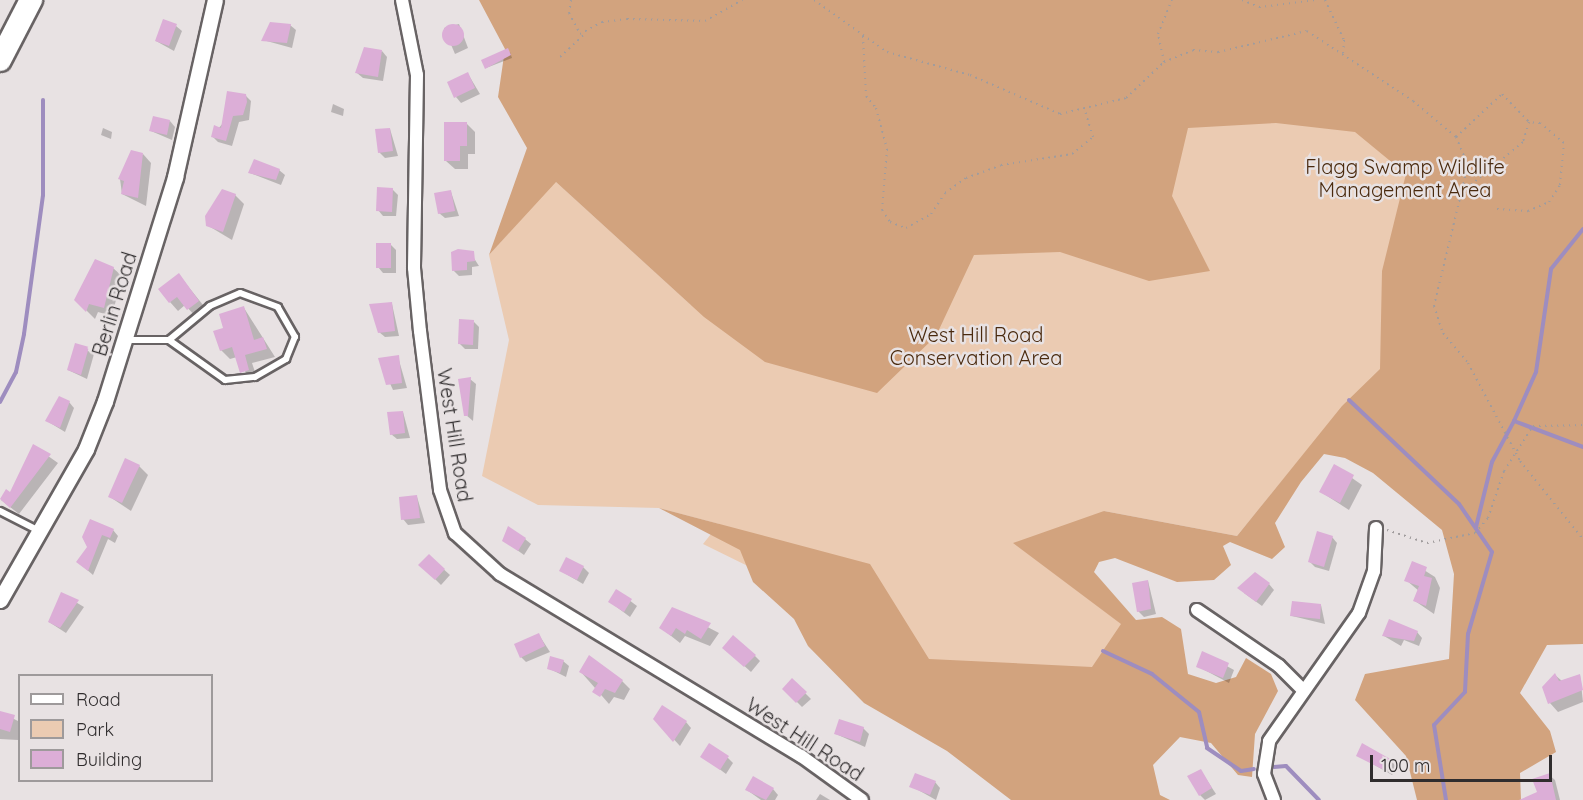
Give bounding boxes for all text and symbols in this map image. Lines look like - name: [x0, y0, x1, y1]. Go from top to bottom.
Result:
- park label: Flagg Swamp Wildlife Management Area: [1305, 155, 1505, 202]
- street label: Berlin Road: [87, 249, 141, 359]
- park label: West Hill Road Conservation Area: [890, 323, 1062, 370]
- street label: West Hill Road: [433, 367, 477, 503]
- legend: [18, 674, 213, 782]
- text: Road: [76, 688, 121, 711]
- street label: West Hill Road: [742, 692, 868, 786]
- text: Park: [76, 718, 114, 741]
- scale bar: [1373, 743, 1554, 781]
- text: Building: [76, 748, 142, 771]
- text: 100 m: [1381, 754, 1430, 777]

